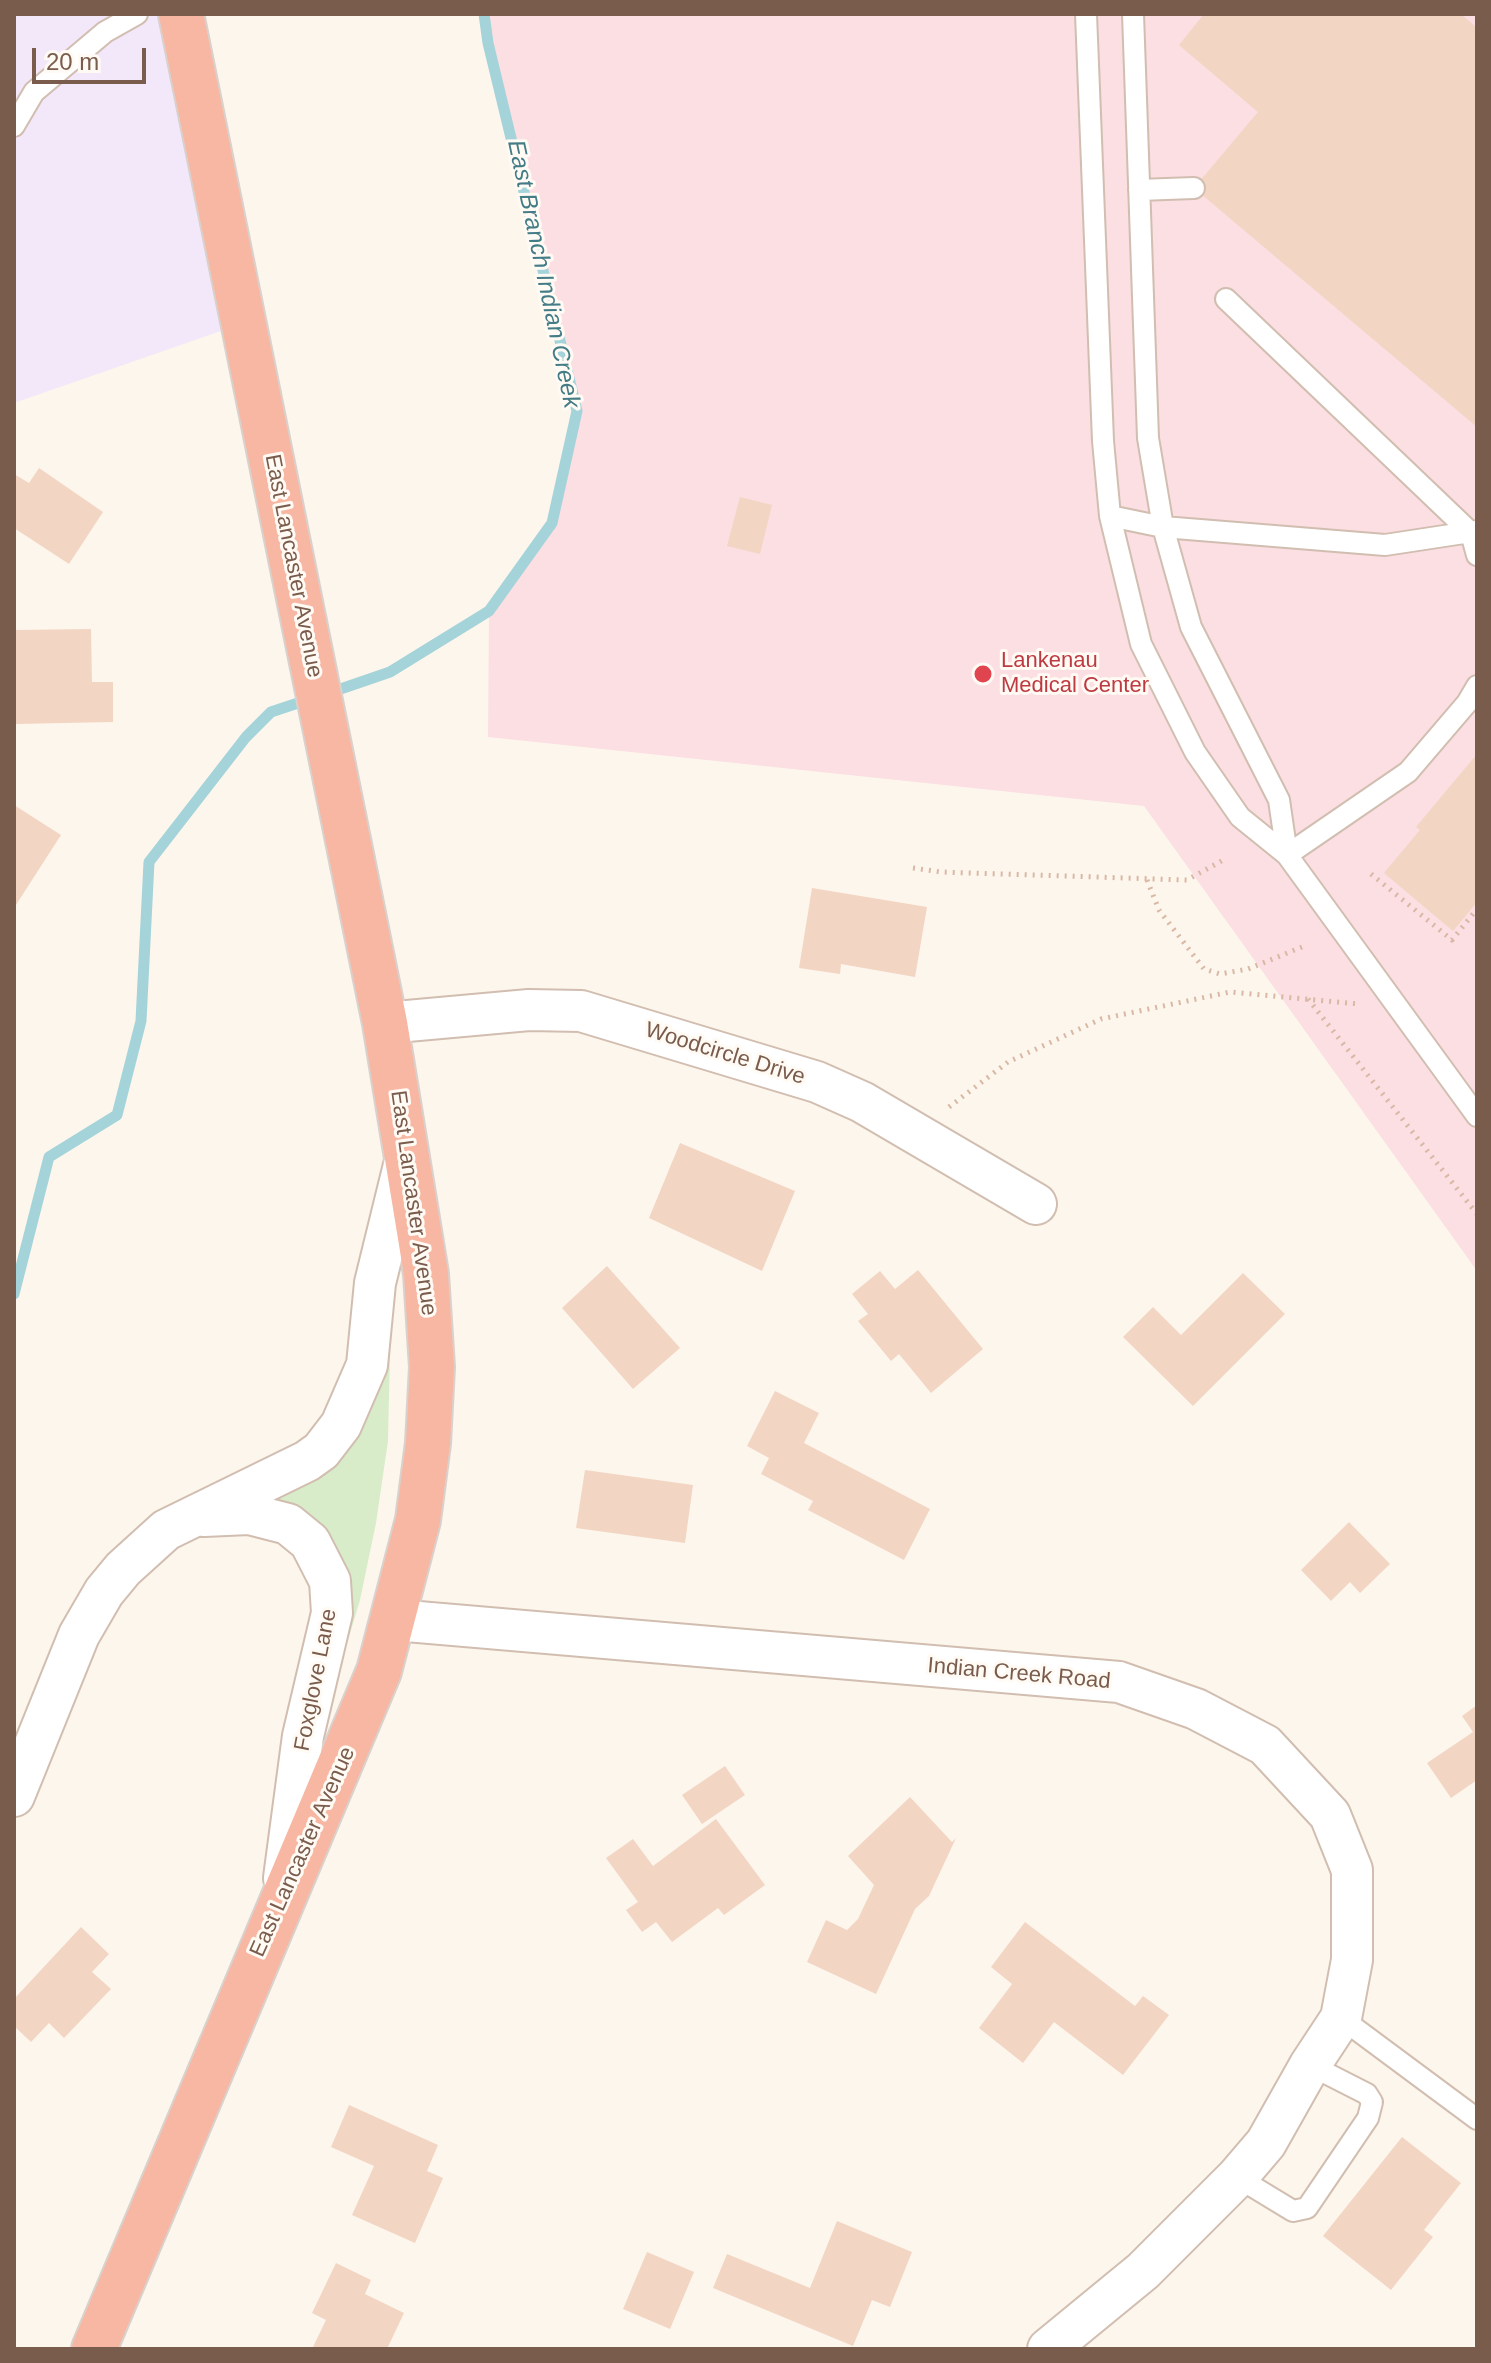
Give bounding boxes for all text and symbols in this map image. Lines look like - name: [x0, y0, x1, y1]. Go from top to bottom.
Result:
- scale bar: [36, 32, 150, 82]
- text: 20 m: [46, 48, 99, 75]
- water label: East Branch Indian Creek: [500, 137, 586, 411]
- street label: East Lancaster Avenue: [258, 452, 328, 680]
- place label: Lankenau Medical Center: [1001, 648, 1149, 700]
- marker: Lankenau Medical Center: [972, 663, 994, 685]
- street label: Woodcircle Drive: [642, 1017, 808, 1091]
- street label: East Lancaster Avenue: [384, 1089, 442, 1317]
- street label: Foxglove Lane: [289, 1607, 343, 1753]
- street label: Indian Creek Road: [926, 1653, 1112, 1695]
- street label: East Lancaster Avenue: [245, 1743, 361, 1961]

